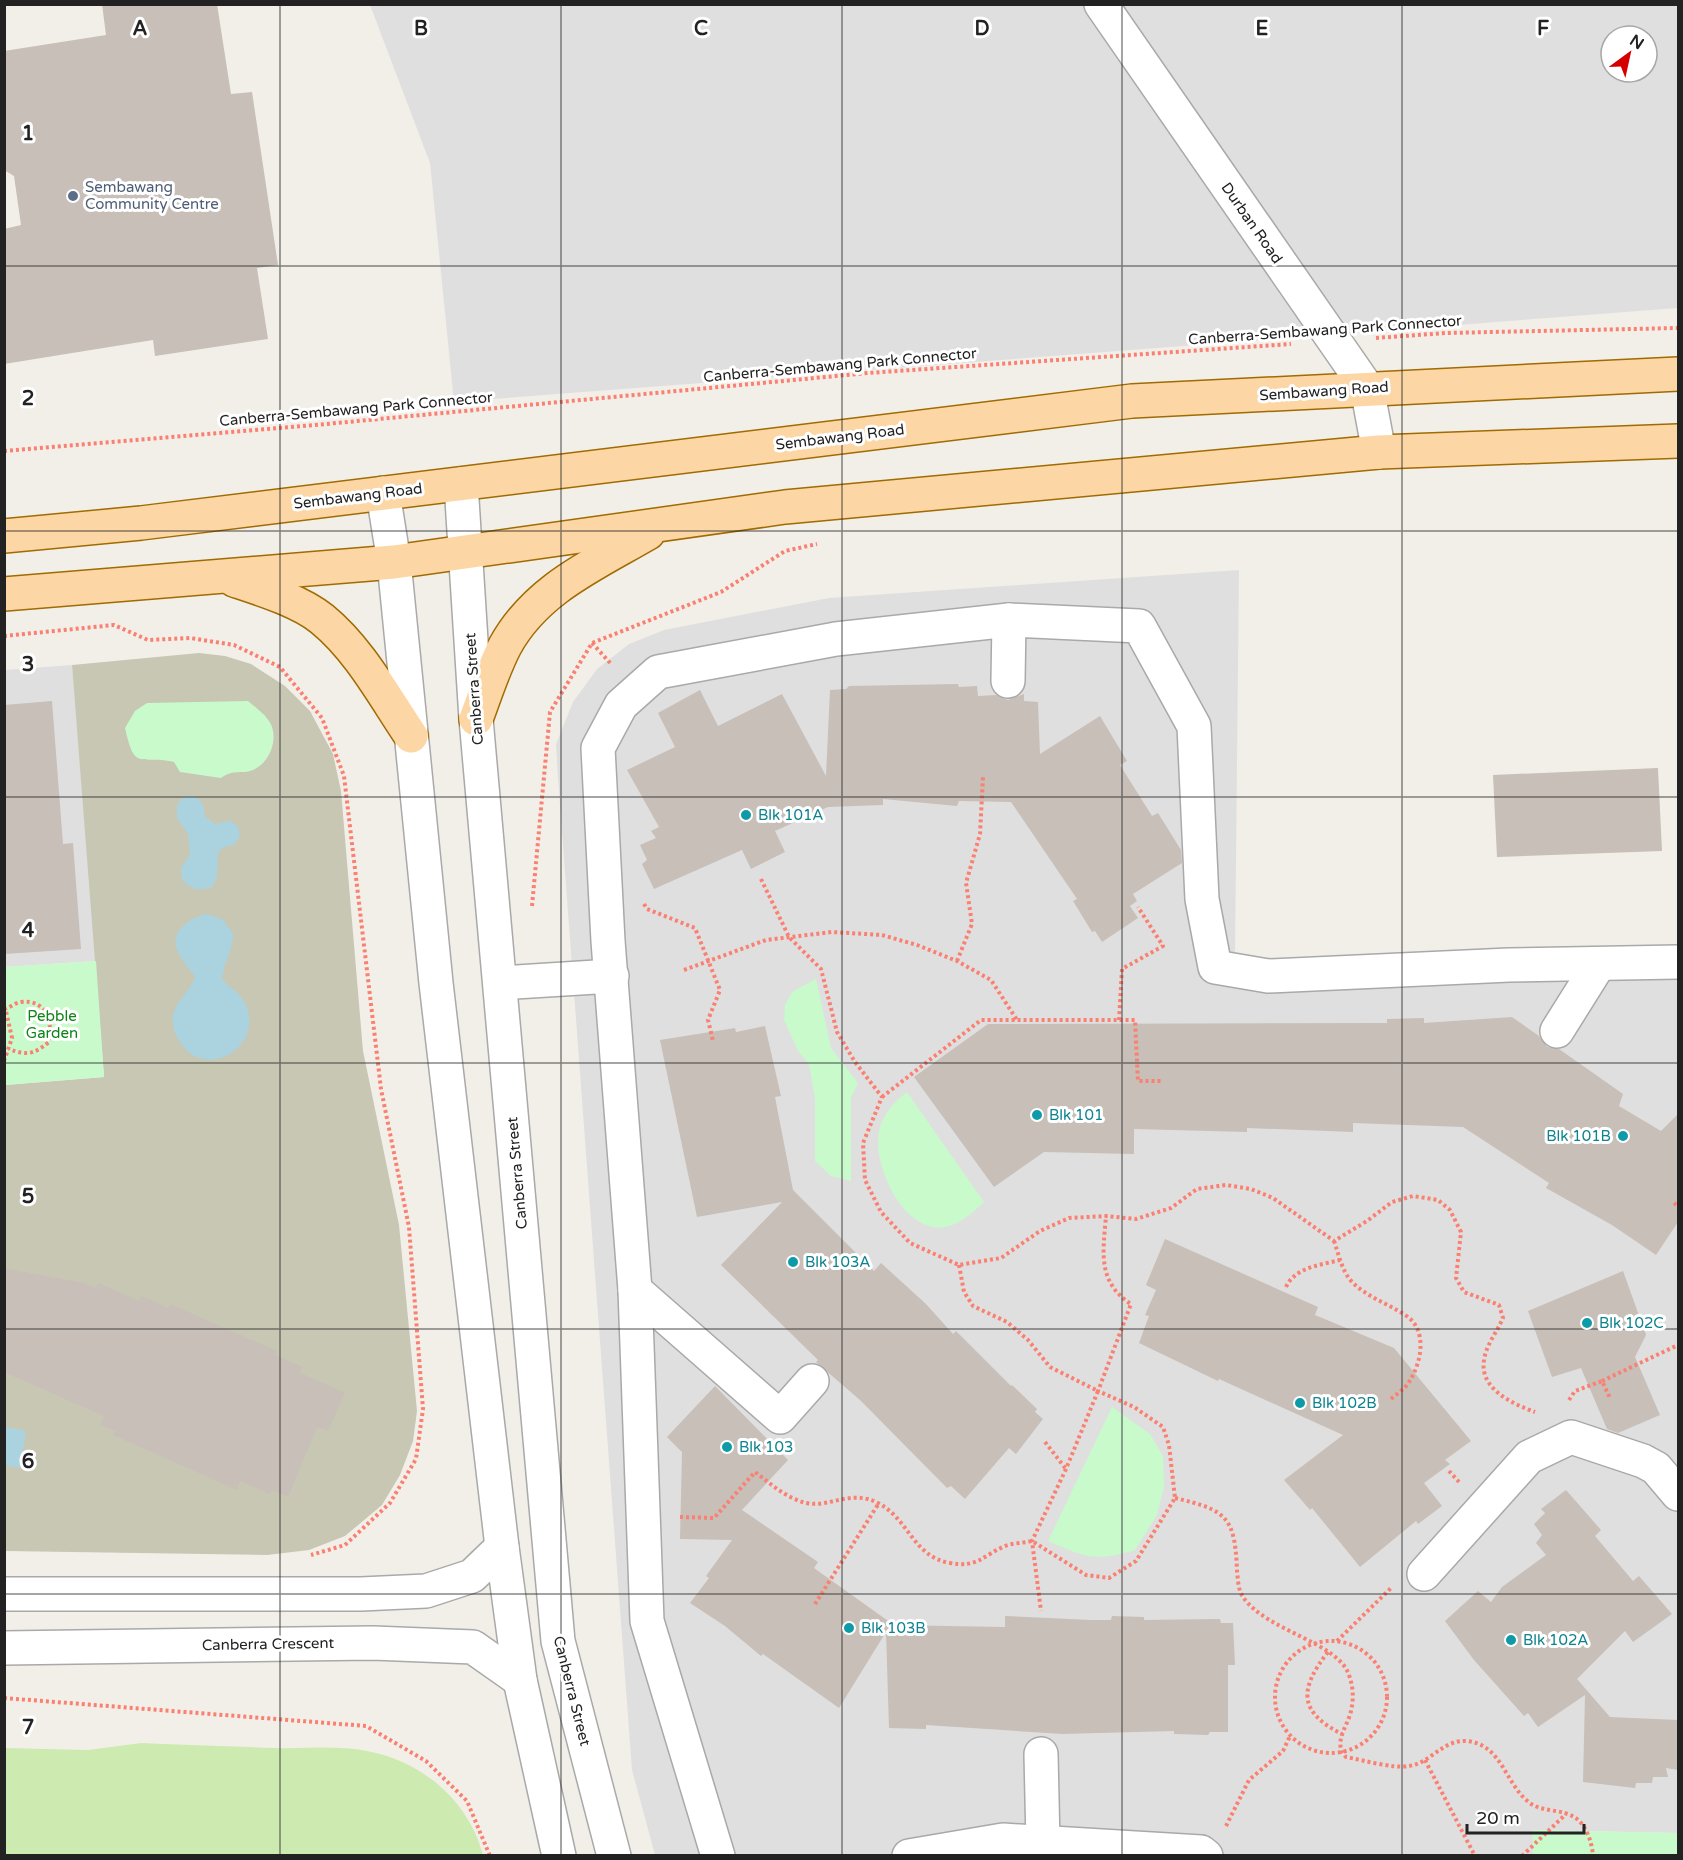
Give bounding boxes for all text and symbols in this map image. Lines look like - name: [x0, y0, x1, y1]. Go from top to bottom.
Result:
- text: A: [133, 17, 148, 41]
- text: B: [414, 17, 428, 41]
- text: C: [694, 17, 708, 41]
- text: D: [974, 17, 990, 41]
- text: E: [1256, 17, 1269, 41]
- text: F: [1537, 17, 1549, 41]
- north arrow: [1599, 24, 1659, 84]
- text: N: [1626, 30, 1647, 54]
- text: 1: [22, 122, 34, 146]
- place label: Sembawang Community Centre: [85, 178, 219, 213]
- street label: Durban Road: [1217, 179, 1287, 267]
- marker: Sembawang Community Centre: [66, 189, 80, 203]
- street label: Canberra-Sembawang Park Connector: [1188, 311, 1463, 349]
- street label: Canberra-Sembawang Park Connector: [703, 344, 978, 386]
- street label: Sembawang Road: [1259, 377, 1389, 405]
- text: 2: [22, 387, 34, 411]
- street label: Canberra-Sembawang Park Connector: [219, 388, 494, 430]
- street label: Sembawang Road: [775, 420, 905, 454]
- street label: Sembawang Road: [293, 479, 423, 513]
- street label: Canberra Street: [461, 632, 487, 746]
- text: 3: [22, 653, 34, 677]
- place label: Blk 101A: [758, 806, 824, 824]
- marker: Blk 101A: [739, 808, 753, 822]
- text: 4: [22, 919, 35, 943]
- park label: Pebble Garden: [26, 1007, 78, 1042]
- place label: Blk 101: [1049, 1106, 1103, 1124]
- marker: Blk 101: [1030, 1108, 1044, 1122]
- street label: Canberra Street: [503, 1116, 531, 1230]
- place label: Blk 101B: [1546, 1127, 1611, 1145]
- marker: Blk 101B: [1616, 1129, 1630, 1143]
- text: 5: [22, 1185, 34, 1209]
- place label: Blk 103A: [805, 1253, 871, 1271]
- marker: Blk 103A: [786, 1255, 800, 1269]
- place label: Blk 102C: [1599, 1314, 1664, 1332]
- marker: Blk 102C: [1580, 1316, 1594, 1330]
- place label: Blk 102B: [1312, 1394, 1377, 1412]
- marker: Blk 102B: [1293, 1396, 1307, 1410]
- place label: Blk 103: [739, 1438, 793, 1456]
- marker: Blk 103: [720, 1440, 734, 1454]
- text: 6: [22, 1450, 34, 1474]
- place label: Blk 103B: [861, 1619, 926, 1637]
- marker: Blk 103B: [842, 1621, 856, 1635]
- place label: Blk 102A: [1523, 1631, 1589, 1649]
- marker: Blk 102A: [1504, 1633, 1518, 1647]
- street label: Canberra Crescent: [202, 1634, 335, 1654]
- street label: Canberra Street: [550, 1634, 594, 1748]
- text: 7: [22, 1716, 34, 1740]
- scale bar: [1467, 1797, 1584, 1835]
- text: 20 m: [1476, 1807, 1520, 1829]

